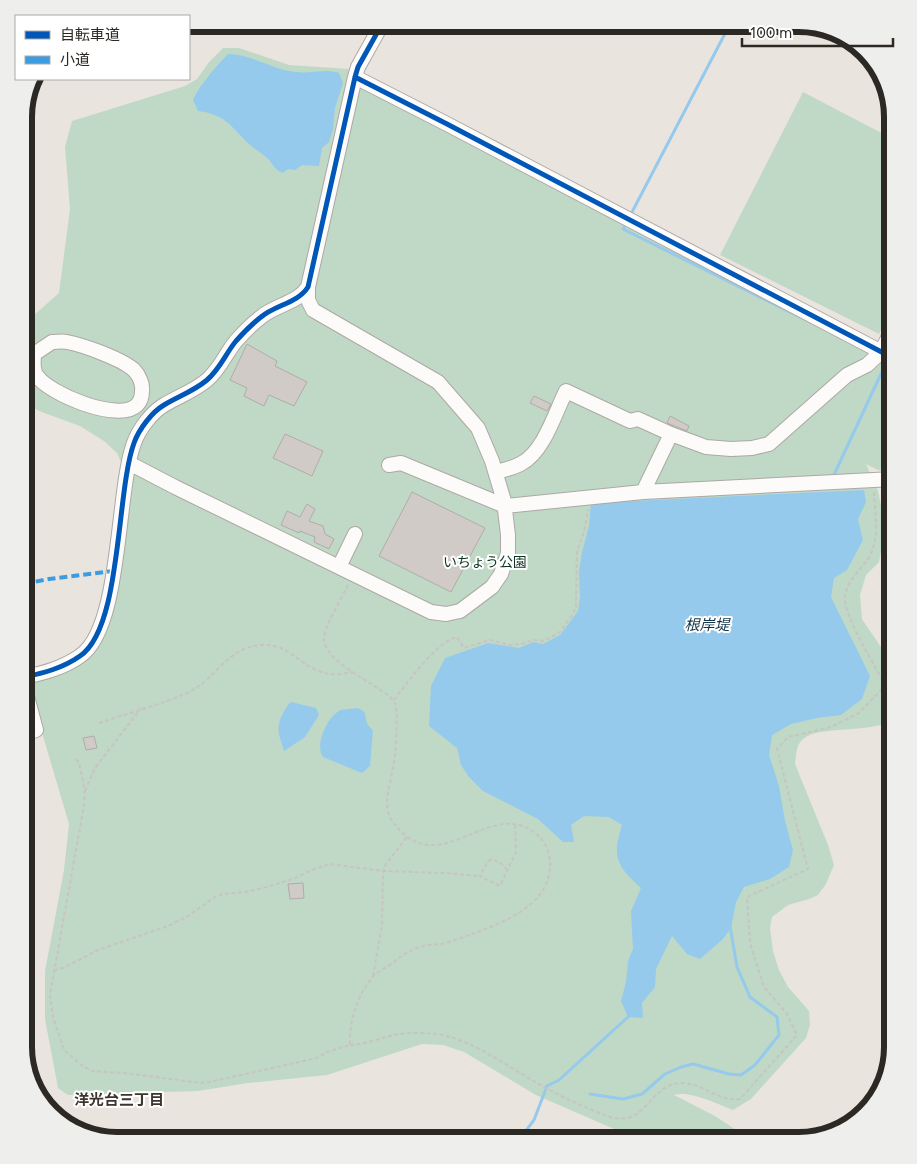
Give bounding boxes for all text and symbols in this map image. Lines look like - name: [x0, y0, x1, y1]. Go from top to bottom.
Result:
- legend: [15, 15, 190, 80]
- scale bar: [742, 15, 893, 47]
- text: 100 m: [750, 24, 792, 42]
- text: 自転車道: [60, 26, 120, 44]
- text: 小道: [60, 51, 90, 69]
- park label: いちょう公園: [443, 554, 527, 571]
- water label: 根岸堤: [684, 616, 731, 634]
- district label: 洋光台三丁目: [74, 1091, 164, 1109]

